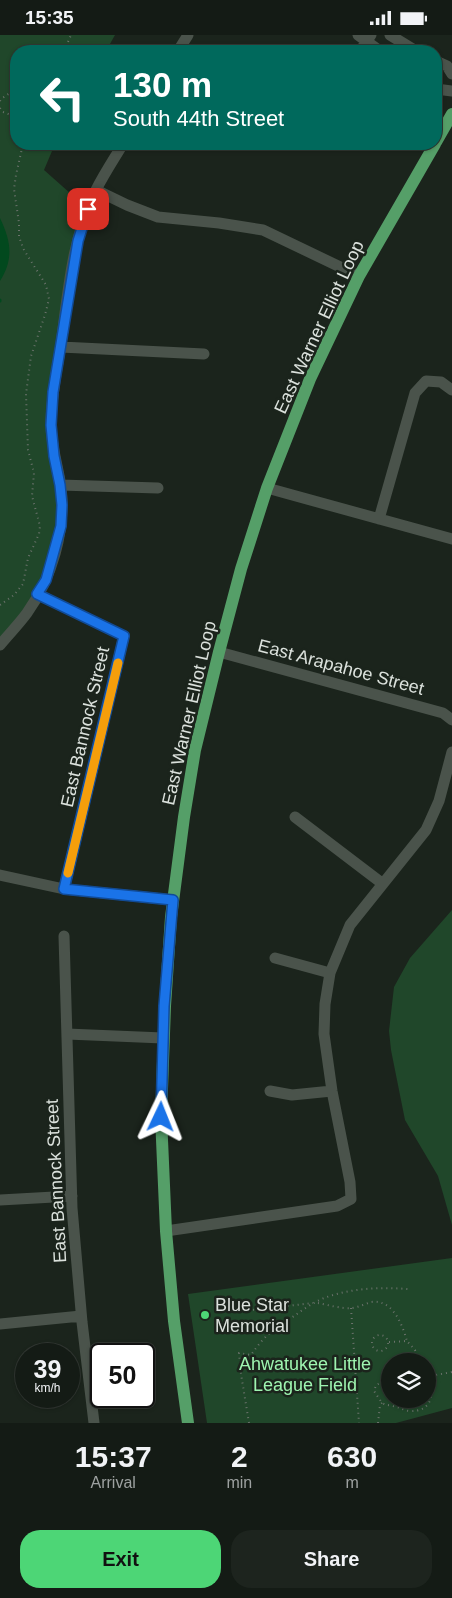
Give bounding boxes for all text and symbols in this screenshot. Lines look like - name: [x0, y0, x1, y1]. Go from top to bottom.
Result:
- text: 15:35: [25, 7, 74, 28]
- icon: left: [30, 65, 95, 130]
- text: 130 m: [113, 65, 212, 104]
- text: South 44th Street: [113, 106, 284, 131]
- pin: [67, 188, 109, 230]
- icon: arrive: [74, 195, 102, 223]
- street label: East Warner Elliot Loop: [270, 237, 368, 417]
- street label: East Warner Elliot Loop: [158, 619, 220, 807]
- street label: East Arapahoe Street: [256, 635, 426, 699]
- street label: East Bannock Street: [57, 645, 113, 809]
- position arrow: [134, 1090, 186, 1142]
- street label: East Bannock Street: [42, 1099, 70, 1263]
- place label: Blue Star Memorial: [215, 1295, 289, 1336]
- marker: Blue Star Memorial: [199, 1309, 211, 1321]
- speed limit sign: 50: [90, 1343, 155, 1408]
- map controls: [381, 1353, 436, 1408]
- button: layers: [381, 1353, 436, 1408]
- park label: Ahwatukee Little League Field: [239, 1354, 371, 1395]
- text: 39: [34, 1355, 61, 1383]
- text: km/h: [34, 1381, 61, 1395]
- text: 15:37: [75, 1440, 152, 1473]
- text: 2: [231, 1440, 248, 1473]
- text: 630: [327, 1440, 377, 1473]
- text: Arrival: [91, 1474, 136, 1491]
- text: min: [226, 1474, 252, 1491]
- text: m: [345, 1474, 359, 1491]
- button: Exit: [20, 1530, 221, 1588]
- button: Share: [231, 1530, 432, 1588]

